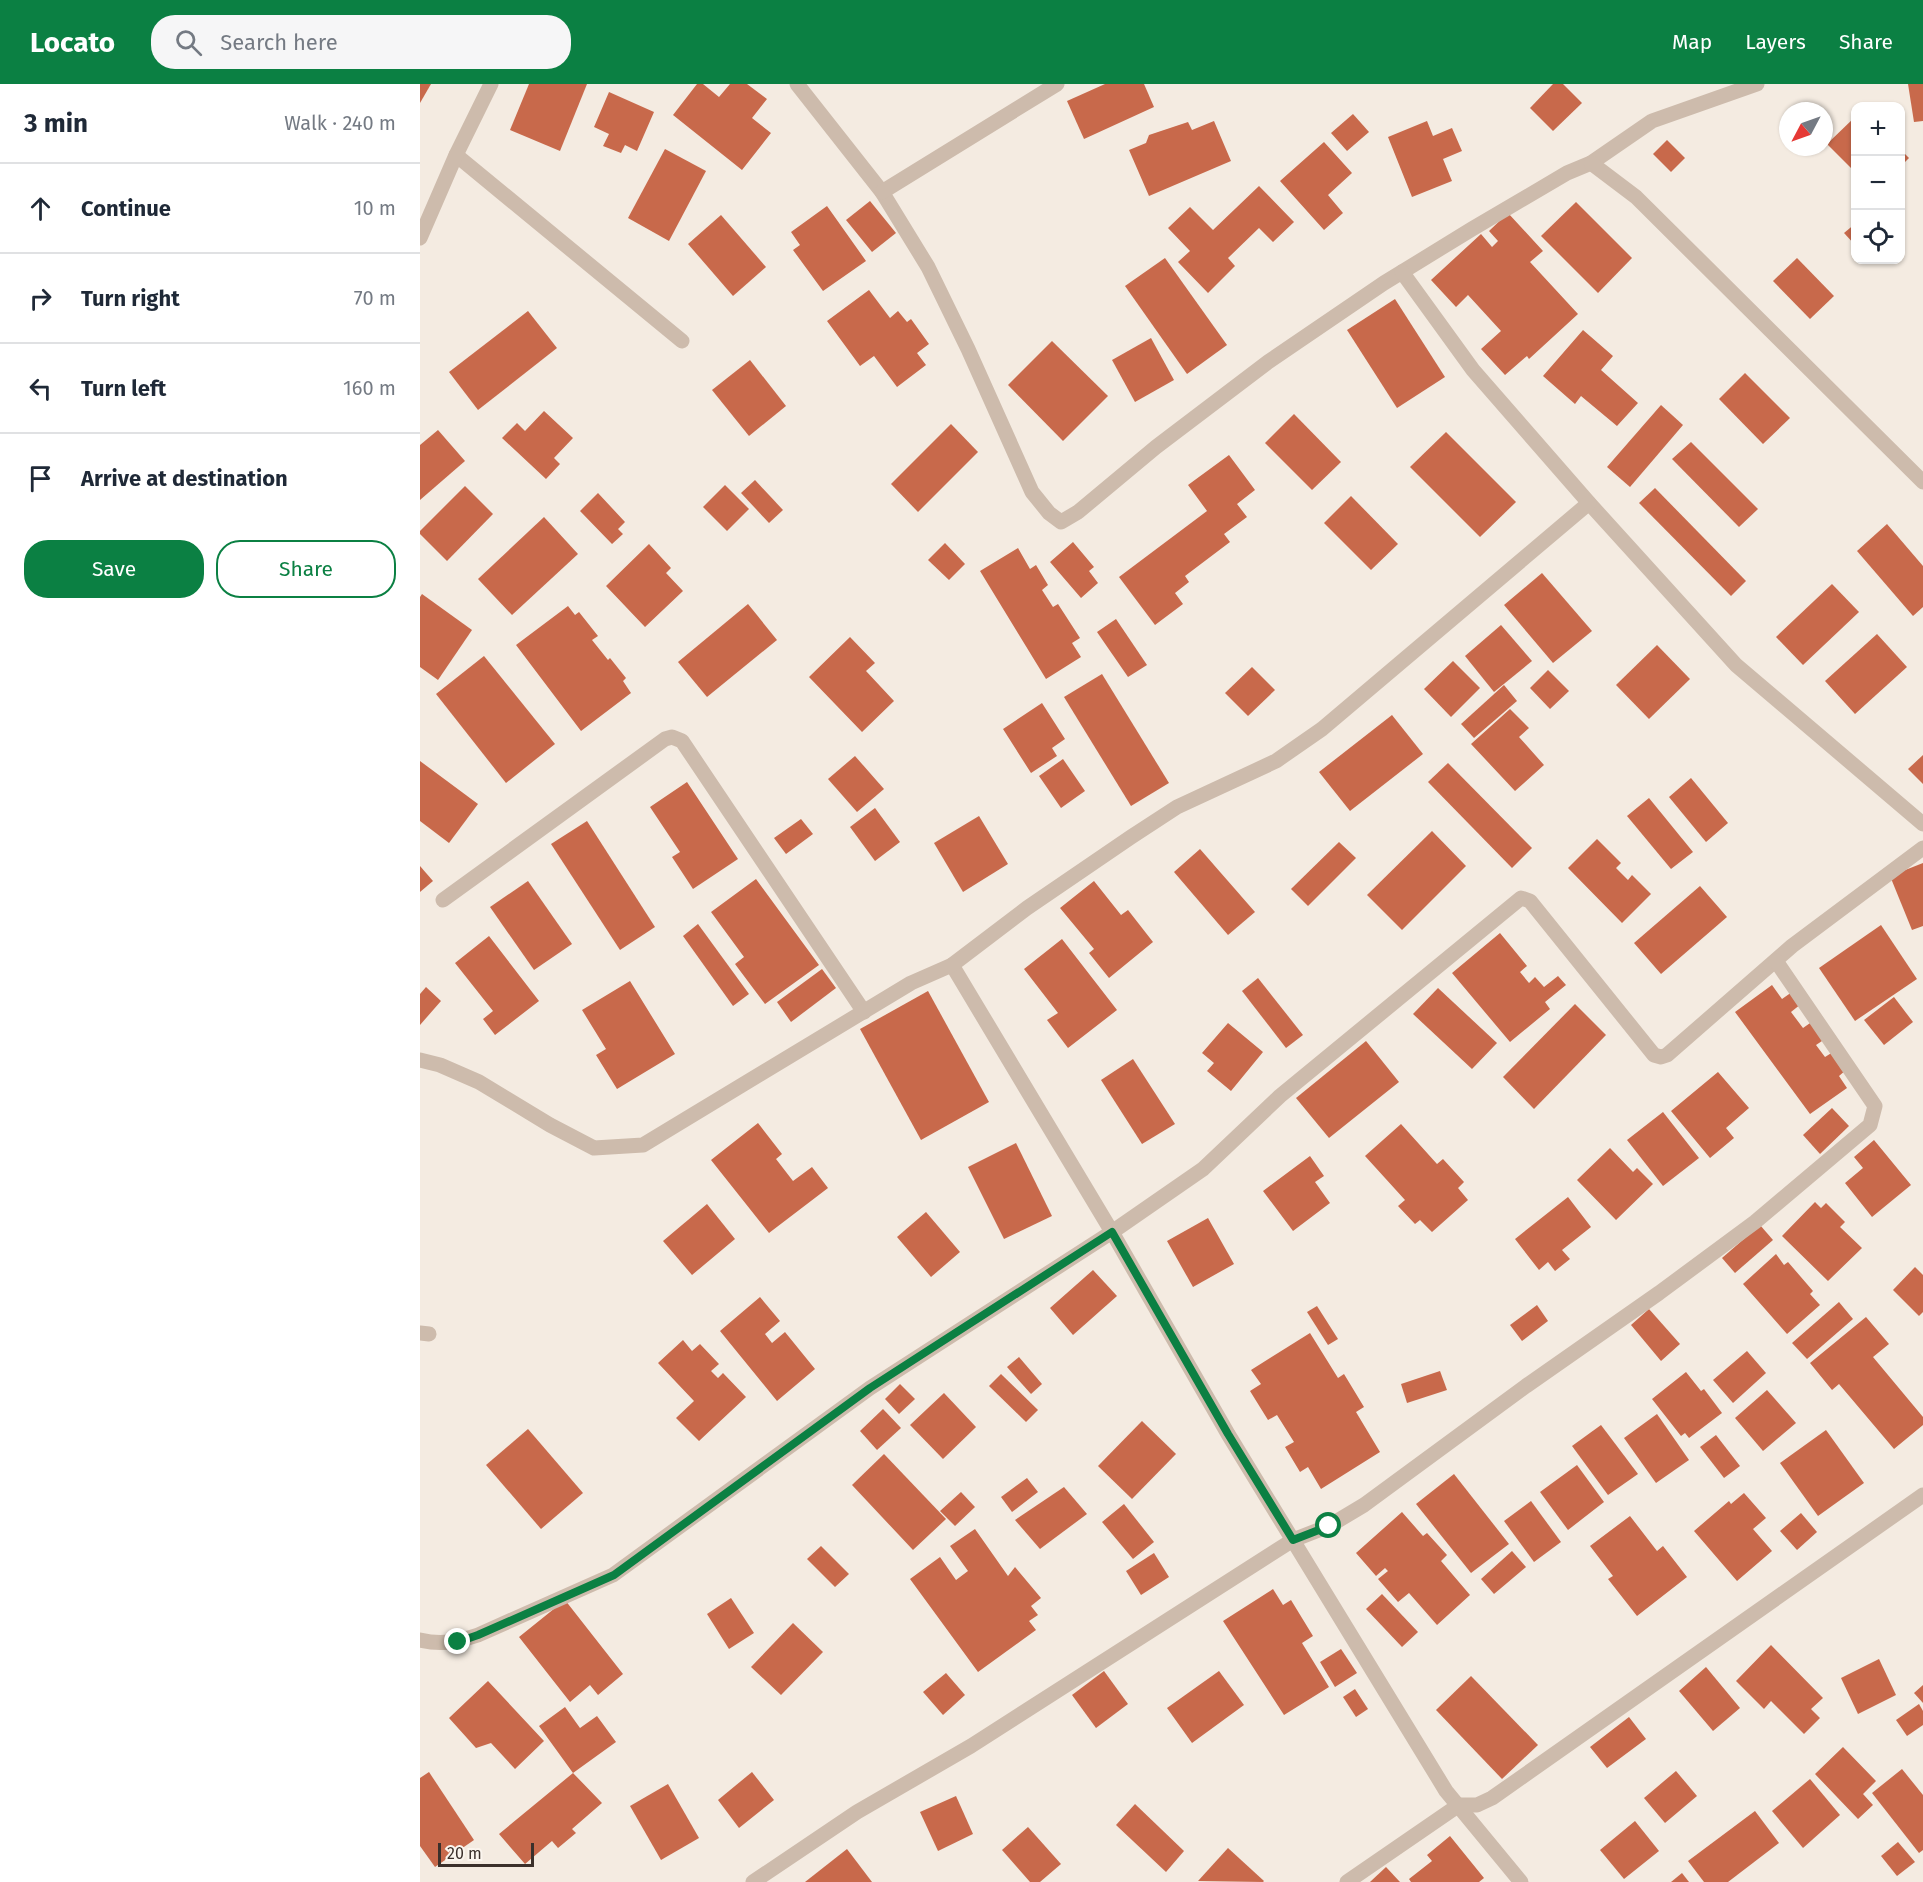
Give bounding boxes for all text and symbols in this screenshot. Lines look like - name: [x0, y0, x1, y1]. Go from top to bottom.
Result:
- search box: [151, 15, 571, 69]
- text: Locato: [30, 26, 115, 59]
- icon: search: [172, 26, 205, 59]
- text: Search here: [220, 29, 338, 56]
- text: Map: [1672, 29, 1712, 55]
- text: Layers: [1745, 29, 1806, 55]
- text: Share: [1839, 29, 1893, 55]
- north arrow: [1779, 102, 1833, 156]
- map controls: [1851, 102, 1905, 264]
- button: +: [1851, 102, 1905, 156]
- text: 3 min: [24, 108, 88, 139]
- text: Walk · 240 m: [284, 111, 396, 135]
- button: −: [1851, 156, 1905, 210]
- icon: ahead: [24, 192, 57, 225]
- text: Continue: [81, 195, 171, 222]
- text: 10 m: [354, 196, 396, 220]
- button: locate: [1851, 210, 1905, 264]
- icon: right: [24, 282, 57, 315]
- text: Turn right: [81, 285, 180, 312]
- text: 70 m: [354, 286, 396, 310]
- icon: left: [24, 372, 57, 405]
- text: Turn left: [81, 375, 166, 402]
- text: 160 m: [343, 376, 396, 400]
- icon: arrive: [24, 462, 57, 495]
- text: Arrive at destination: [81, 465, 288, 492]
- button: Save: [24, 540, 204, 598]
- button: Share: [216, 540, 396, 598]
- route start: [1315, 1512, 1341, 1538]
- route end: [444, 1628, 470, 1654]
- scale bar: [438, 1840, 534, 1868]
- text: 20 m: [447, 1844, 482, 1863]

